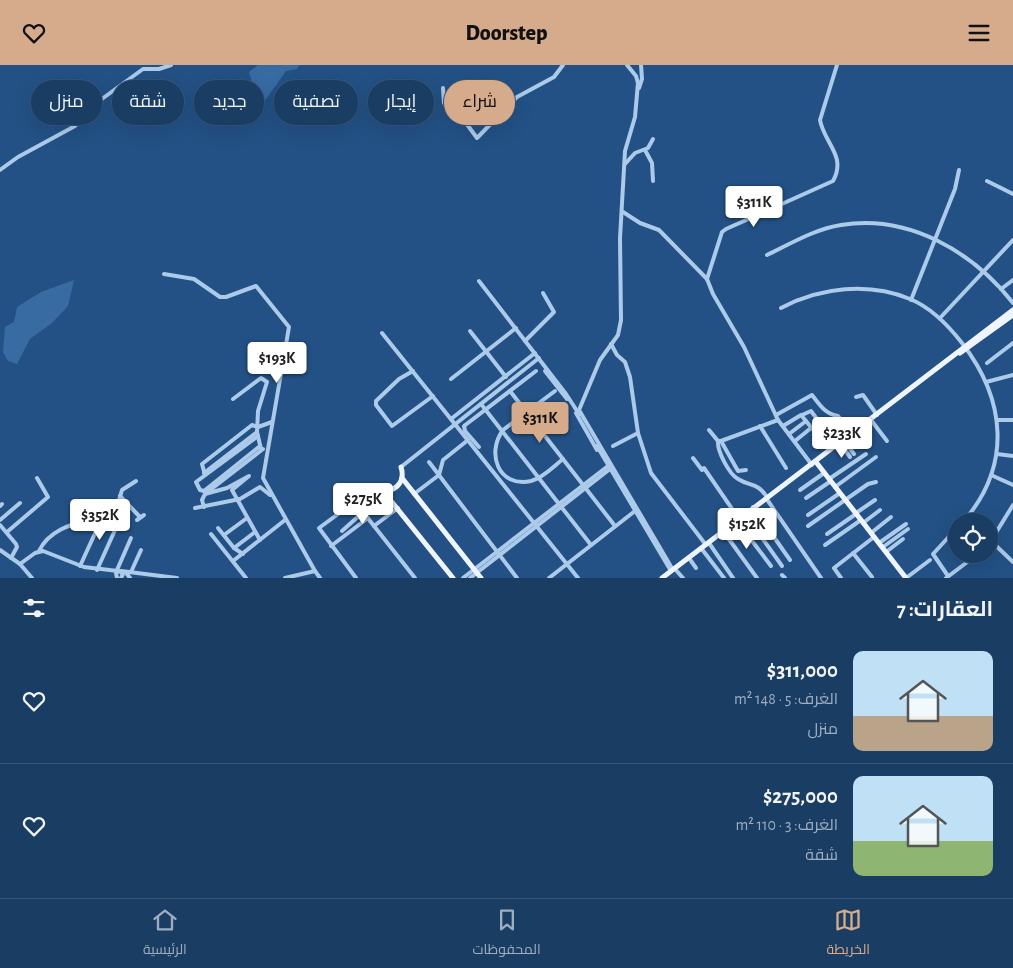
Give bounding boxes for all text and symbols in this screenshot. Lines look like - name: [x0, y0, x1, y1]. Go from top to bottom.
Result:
- icon: heart: [20, 19, 48, 47]
- icon: menu: [965, 19, 993, 47]
- text: Doorstep: [465, 22, 548, 44]
- chip: منزل: [31, 80, 102, 125]
- chip: شقة: [112, 80, 184, 125]
- chip: جديد: [194, 80, 264, 125]
- chip: تصفية: [274, 80, 358, 125]
- chip: إيجار: [368, 80, 434, 125]
- chip: شراء: [444, 80, 515, 125]
- pin: $311K: [719, 185, 789, 228]
- text: $311K: [737, 194, 771, 210]
- pin: $193K: [242, 341, 312, 384]
- text: $193K: [259, 350, 295, 366]
- pin: $311K: [505, 401, 575, 444]
- text: $311K: [523, 410, 557, 426]
- pin: $233K: [807, 417, 877, 459]
- text: $233K: [823, 425, 861, 441]
- pin: $275K: [328, 483, 398, 525]
- text: $275K: [344, 491, 382, 507]
- pin: $352K: [65, 499, 135, 541]
- text: $352K: [81, 507, 119, 523]
- pin: $152K: [712, 507, 782, 550]
- map controls: [948, 513, 998, 563]
- button: locate: [948, 513, 998, 563]
- text: $152K: [729, 516, 765, 532]
- icon: filters: [20, 594, 48, 622]
- text: العقارات: 7: [897, 599, 993, 620]
- text: $311,000: [767, 660, 838, 681]
- icon: home: [893, 671, 953, 731]
- icon: heart: [20, 687, 48, 715]
- text: الغرف: 5 · 148 m²: [734, 691, 838, 707]
- text: منزل: [808, 721, 838, 737]
- text: $275,000: [763, 786, 838, 807]
- icon: home: [893, 796, 953, 856]
- icon: heart: [20, 812, 48, 840]
- text: الغرف: 3 · 110 m²: [735, 817, 838, 833]
- text: شقة: [805, 847, 838, 863]
- tab: الرئيسية: [143, 906, 187, 962]
- tab: المحفوظات: [473, 906, 541, 962]
- tab: الخريطة: [826, 906, 870, 962]

